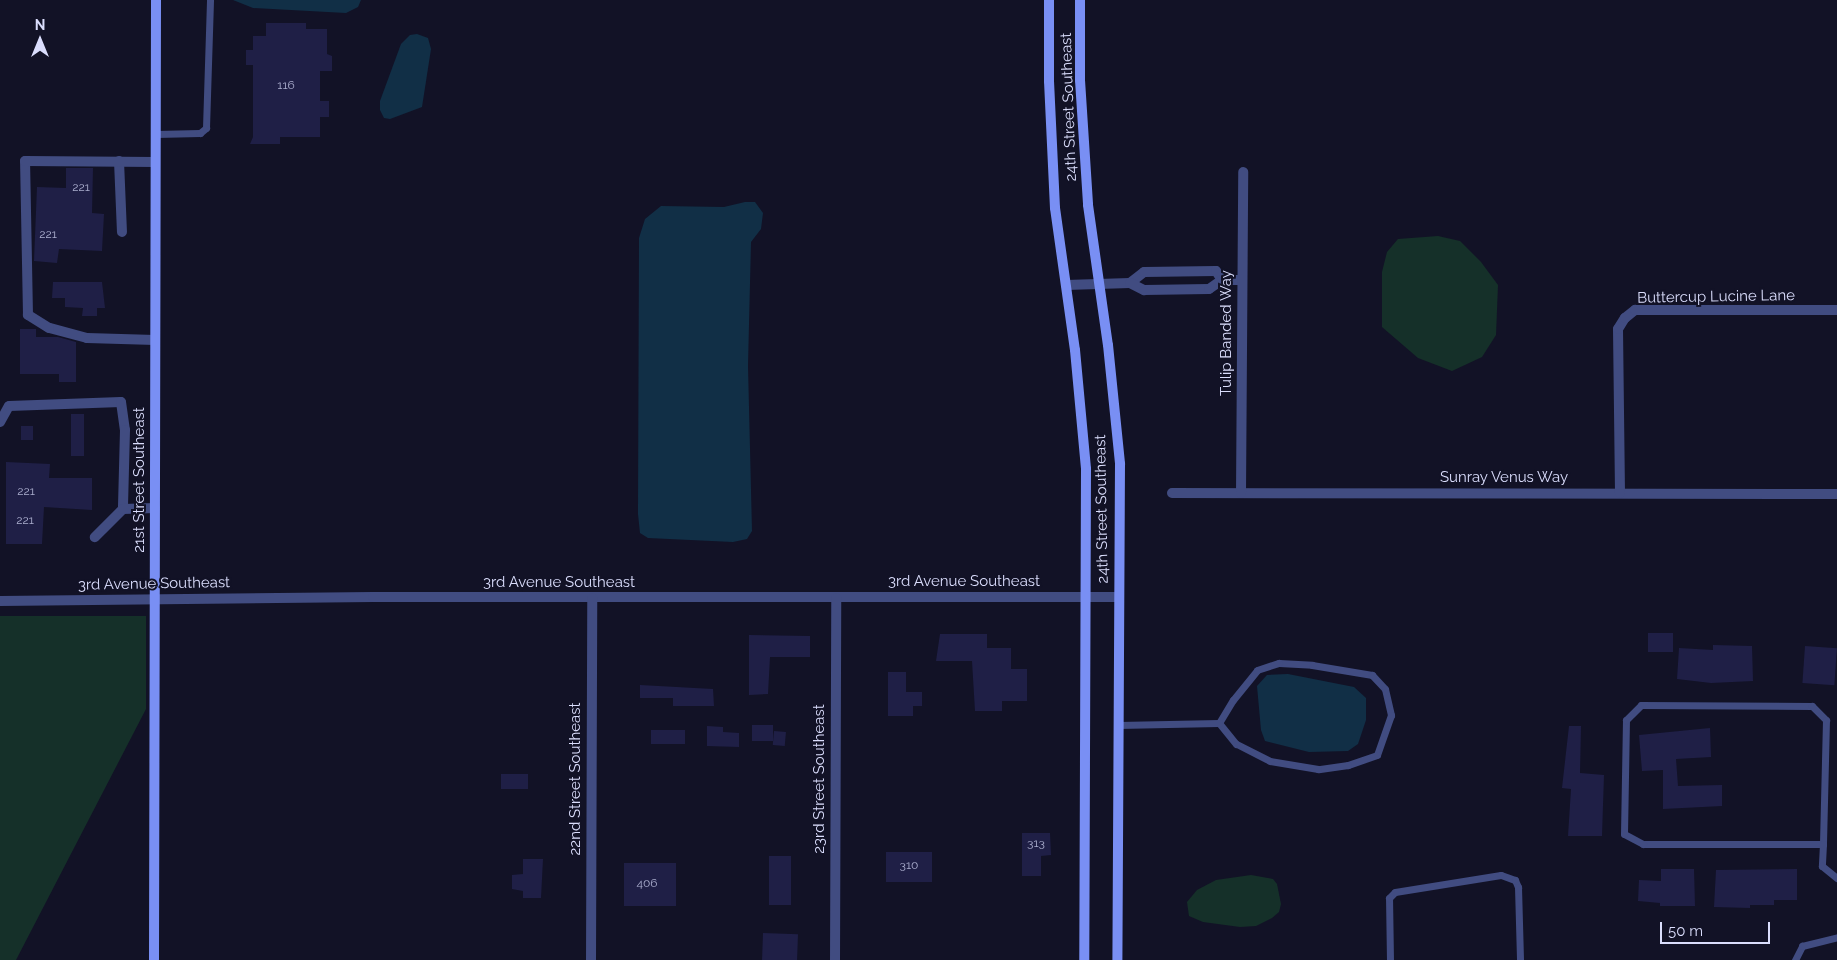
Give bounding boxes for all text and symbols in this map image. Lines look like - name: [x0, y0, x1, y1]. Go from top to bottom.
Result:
- north arrow: [15, 15, 65, 65]
- text: N: [35, 17, 45, 33]
- street label: 24th Street Southeast: [1057, 32, 1081, 182]
- house number: 116: [277, 79, 295, 93]
- house number: 221: [72, 181, 90, 195]
- house number: 221: [39, 228, 57, 242]
- street label: Tulip Banded Way: [1218, 270, 1236, 396]
- street label: Buttercup Lucine Lane: [1637, 287, 1795, 307]
- street label: 21st Street Southeast: [131, 407, 149, 553]
- street label: 24th Street Southeast: [1092, 434, 1112, 584]
- street label: Sunray Venus Way: [1439, 469, 1569, 487]
- house number: 221: [17, 485, 35, 499]
- house number: 221: [16, 514, 34, 528]
- street label: 3rd Avenue Southeast: [888, 573, 1040, 591]
- street label: 3rd Avenue Southeast: [78, 574, 230, 594]
- street label: 3rd Avenue Southeast: [483, 574, 635, 592]
- street label: 22nd Street Southeast: [567, 703, 585, 855]
- street label: 23rd Street Southeast: [811, 704, 829, 854]
- house number: 313: [1027, 837, 1045, 851]
- house number: 310: [900, 859, 918, 873]
- house number: 406: [636, 877, 658, 891]
- scale bar: [1662, 912, 1772, 944]
- text: 50 m: [1668, 922, 1703, 940]

